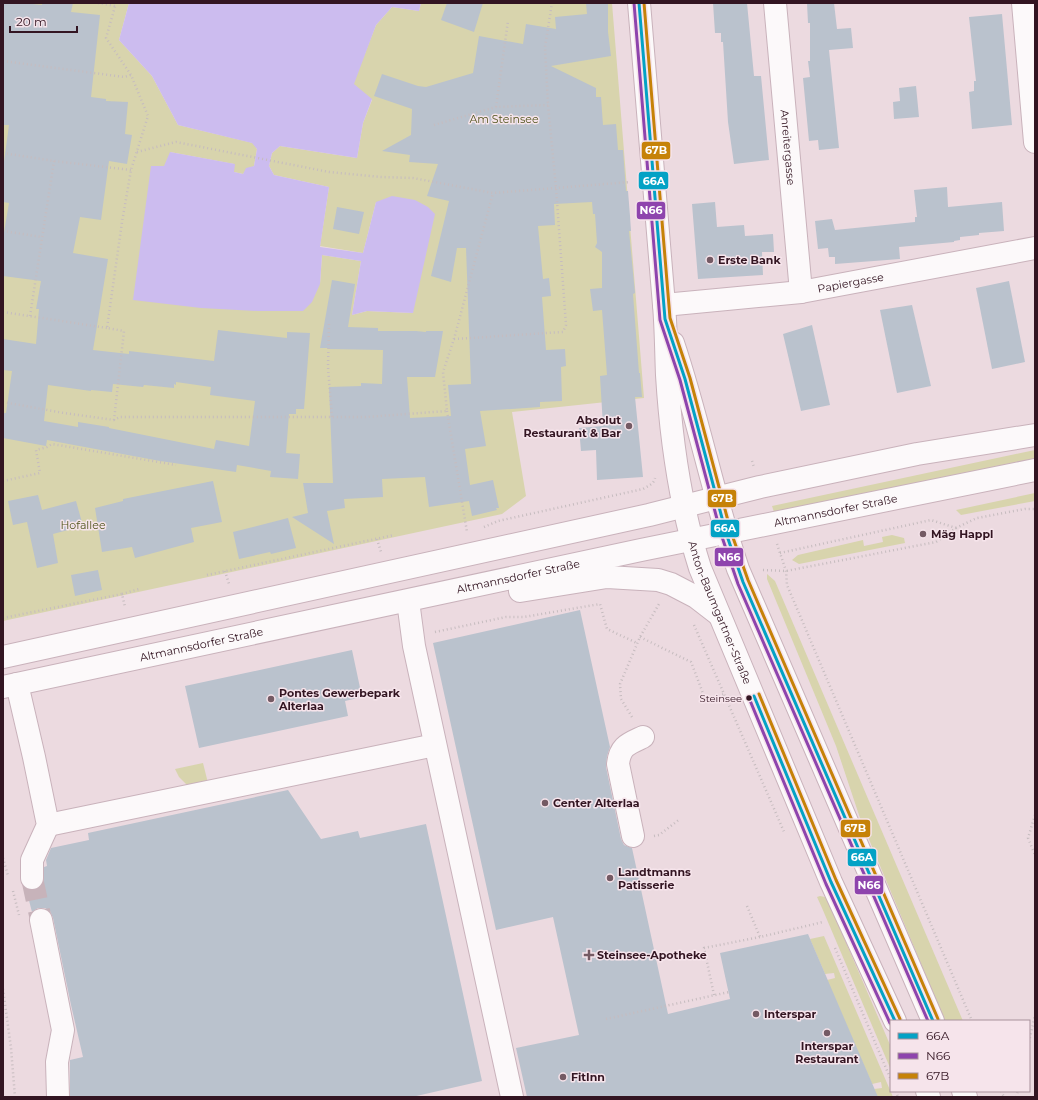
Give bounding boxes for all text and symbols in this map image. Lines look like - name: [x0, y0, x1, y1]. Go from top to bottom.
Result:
- scale bar: [10, 8, 77, 34]
- text: 20 m: [16, 14, 47, 29]
- street label: Anreitergasse: [778, 109, 798, 186]
- park label: Am Steinsee: [469, 112, 539, 126]
- line badge: 67B: [641, 141, 671, 160]
- text: 67B: [645, 143, 667, 157]
- line badge: 66A: [638, 171, 669, 190]
- text: 66A: [643, 174, 666, 188]
- line badge: N66: [636, 201, 666, 220]
- text: N66: [640, 203, 662, 217]
- place label: Erste Bank: [718, 253, 781, 267]
- marker: Erste Bank: [705, 255, 715, 265]
- street label: Papiergasse: [816, 270, 885, 296]
- place label: Absolut Restaurant & Bar: [524, 413, 621, 440]
- marker: Absolut Restaurant & Bar: [624, 421, 634, 431]
- line badge: 67B: [707, 489, 737, 508]
- text: 67B: [711, 491, 733, 505]
- street label: Altmannsdorfer Straße: [772, 491, 899, 530]
- park label: Hofallee: [60, 518, 106, 532]
- line badge: 66A: [710, 519, 740, 538]
- text: 66A: [714, 521, 737, 535]
- place label: Mäg Happl: [931, 527, 993, 541]
- marker: Mäg Happl: [918, 529, 928, 539]
- street label: Anton-Baumgartner-Straße: [685, 539, 755, 687]
- line badge: N66: [714, 547, 744, 567]
- text: N66: [718, 550, 740, 564]
- street label: Altmannsdorfer Straße: [455, 556, 582, 596]
- street label: Altmannsdorfer Straße: [139, 624, 265, 664]
- place label: Pontes Gewerbepark Alterlaa: [278, 686, 401, 713]
- place label: Steinsee: [700, 692, 742, 705]
- marker: Steinsee: [744, 693, 754, 703]
- marker: Pontes Gewerbepark Alterlaa: [266, 694, 276, 704]
- place label: Center Alterlaa: [553, 796, 640, 810]
- marker: Center Alterlaa: [540, 798, 550, 808]
- line badge: 67B: [840, 819, 871, 838]
- text: 67B: [844, 821, 866, 835]
- line badge: 66A: [847, 848, 877, 867]
- text: 66A: [851, 850, 874, 864]
- place label: Landtmanns Patisserie: [618, 865, 691, 892]
- marker: Landtmanns Patisserie: [605, 873, 615, 883]
- line badge: N66: [854, 875, 884, 895]
- text: N66: [858, 878, 880, 892]
- place label: Steinsee-Apotheke: [597, 948, 707, 962]
- marker: Steinsee-Apotheke: [584, 950, 594, 960]
- place label: Interspar: [764, 1007, 817, 1021]
- marker: Interspar: [751, 1009, 761, 1019]
- legend: [890, 1020, 1030, 1092]
- marker: Interspar Restaurant: [822, 1028, 832, 1038]
- text: 66A: [926, 1028, 950, 1043]
- place label: Interspar Restaurant: [795, 1039, 859, 1066]
- text: N66: [926, 1048, 950, 1063]
- text: 67B: [926, 1068, 949, 1083]
- place label: FitInn: [571, 1070, 605, 1084]
- marker: FitInn: [558, 1072, 568, 1082]

